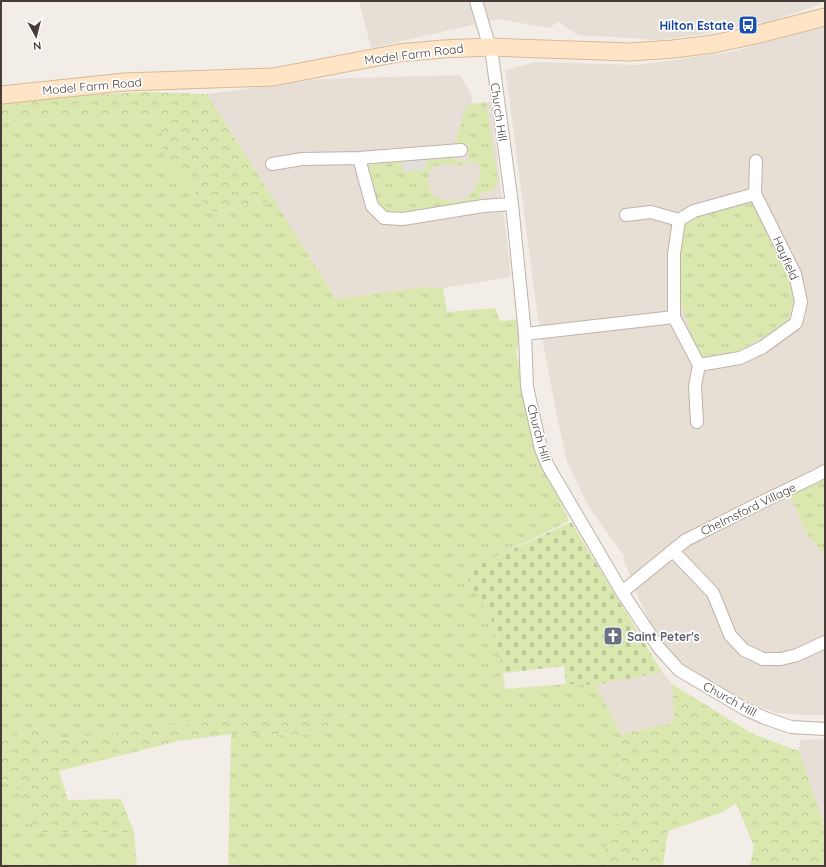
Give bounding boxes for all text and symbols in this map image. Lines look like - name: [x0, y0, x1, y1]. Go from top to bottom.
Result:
- bus stop icon: Hilton Estate: [737, 14, 759, 36]
- north arrow: [16, 16, 56, 56]
- place label: Hilton Estate: [659, 18, 734, 33]
- text: N: [32, 38, 42, 53]
- street label: Model Farm Road: [364, 40, 464, 68]
- street label: Model Farm Road: [42, 74, 142, 98]
- street label: Church Hill: [487, 82, 511, 142]
- street label: Hayfield: [770, 234, 802, 282]
- street label: Church Hill: [524, 403, 554, 463]
- street label: Chelmsford Village: [698, 479, 798, 539]
- church icon: Saint Peter's: [602, 625, 624, 647]
- place label: Saint Peter's: [627, 629, 700, 644]
- street label: Church Hill: [701, 678, 759, 720]

